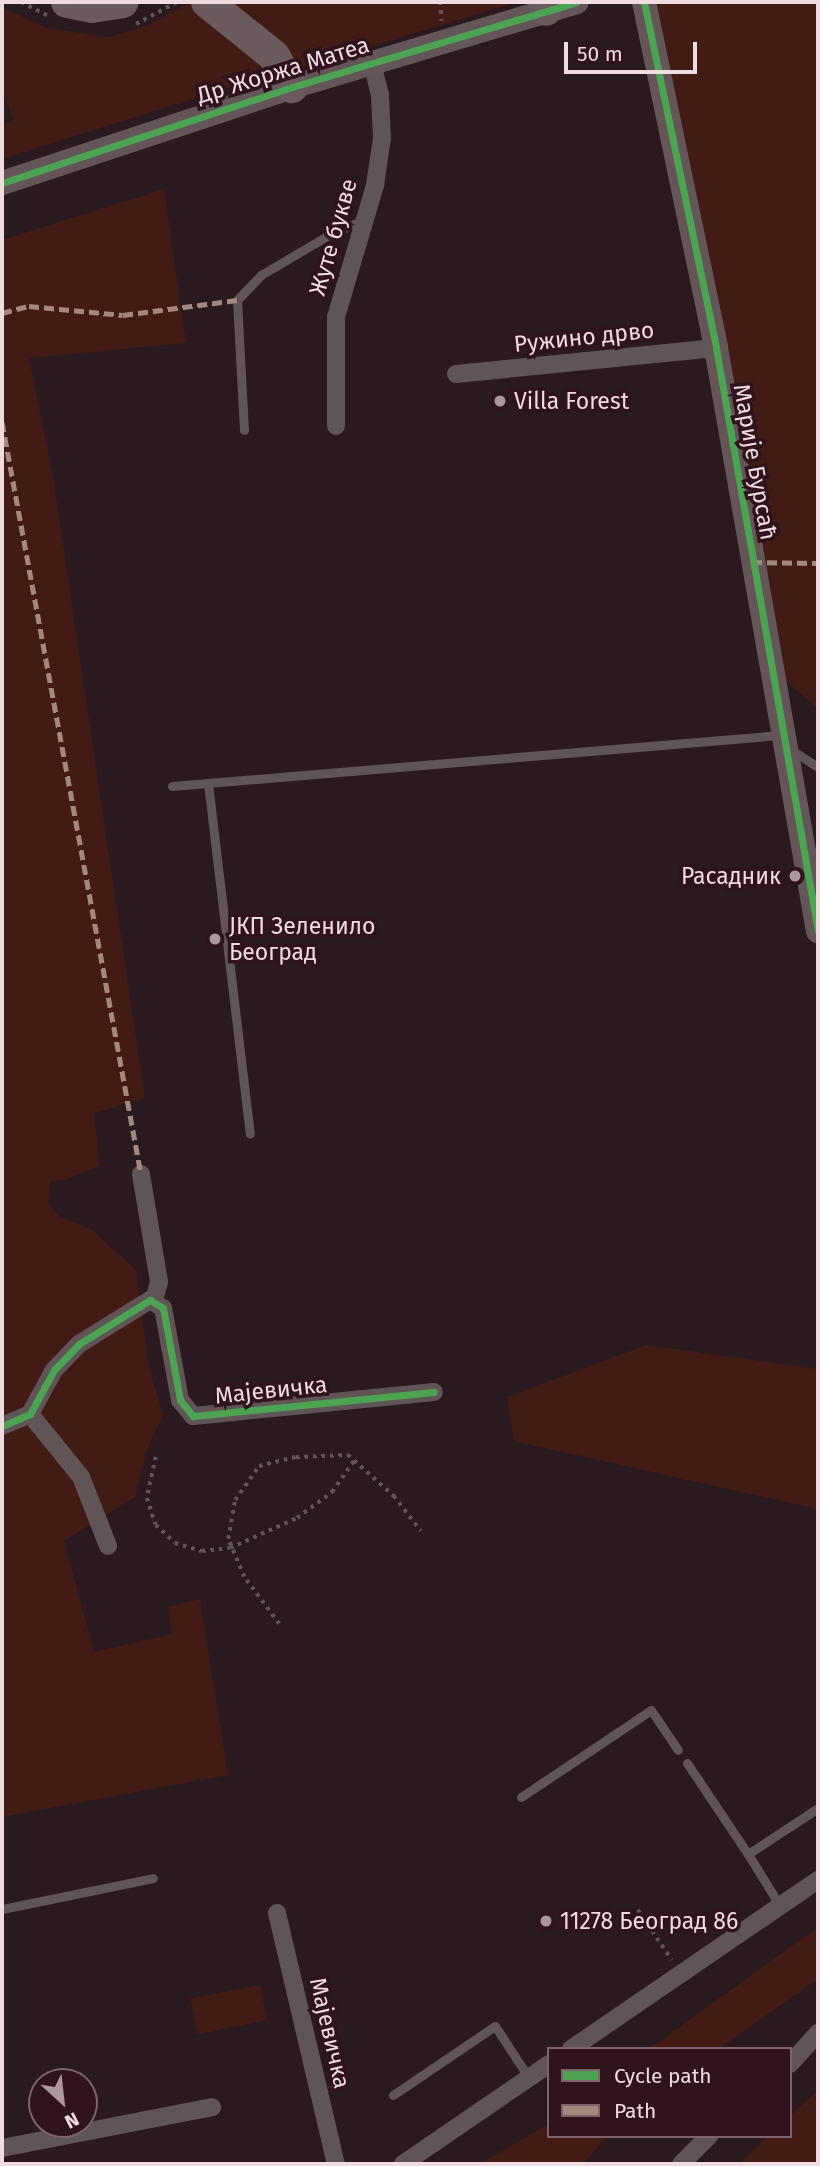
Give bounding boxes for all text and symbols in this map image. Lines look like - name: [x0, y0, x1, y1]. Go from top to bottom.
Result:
- scale bar: [568, 28, 701, 72]
- street label: Др Жоржа Матеа: [194, 31, 372, 109]
- text: 50 m: [577, 41, 623, 67]
- street label: Жуте букве: [303, 175, 363, 299]
- street label: Ружино дрво: [513, 316, 655, 358]
- street label: Марије Бурсаћ: [728, 382, 782, 542]
- place label: Villa Forest: [514, 387, 629, 415]
- marker: Villa Forest: [492, 393, 508, 409]
- place label: Расадник: [681, 862, 781, 890]
- marker: Расадник: [787, 868, 803, 884]
- place label: ЈКП Зеленило Београд: [229, 912, 375, 966]
- marker: ЈКП Зеленило Београд: [207, 931, 223, 947]
- street label: Мајевичка: [214, 1370, 328, 1410]
- place label: 11278 Београд 86: [560, 1907, 738, 1935]
- marker: 11278 Београд 86: [538, 1913, 554, 1929]
- street label: Мајевичка: [304, 1975, 356, 2091]
- legend: [547, 2047, 792, 2138]
- text: Cycle path: [614, 2063, 712, 2089]
- north arrow: [28, 2068, 98, 2138]
- text: Path: [614, 2098, 656, 2124]
- text: N: [61, 2107, 83, 2133]

